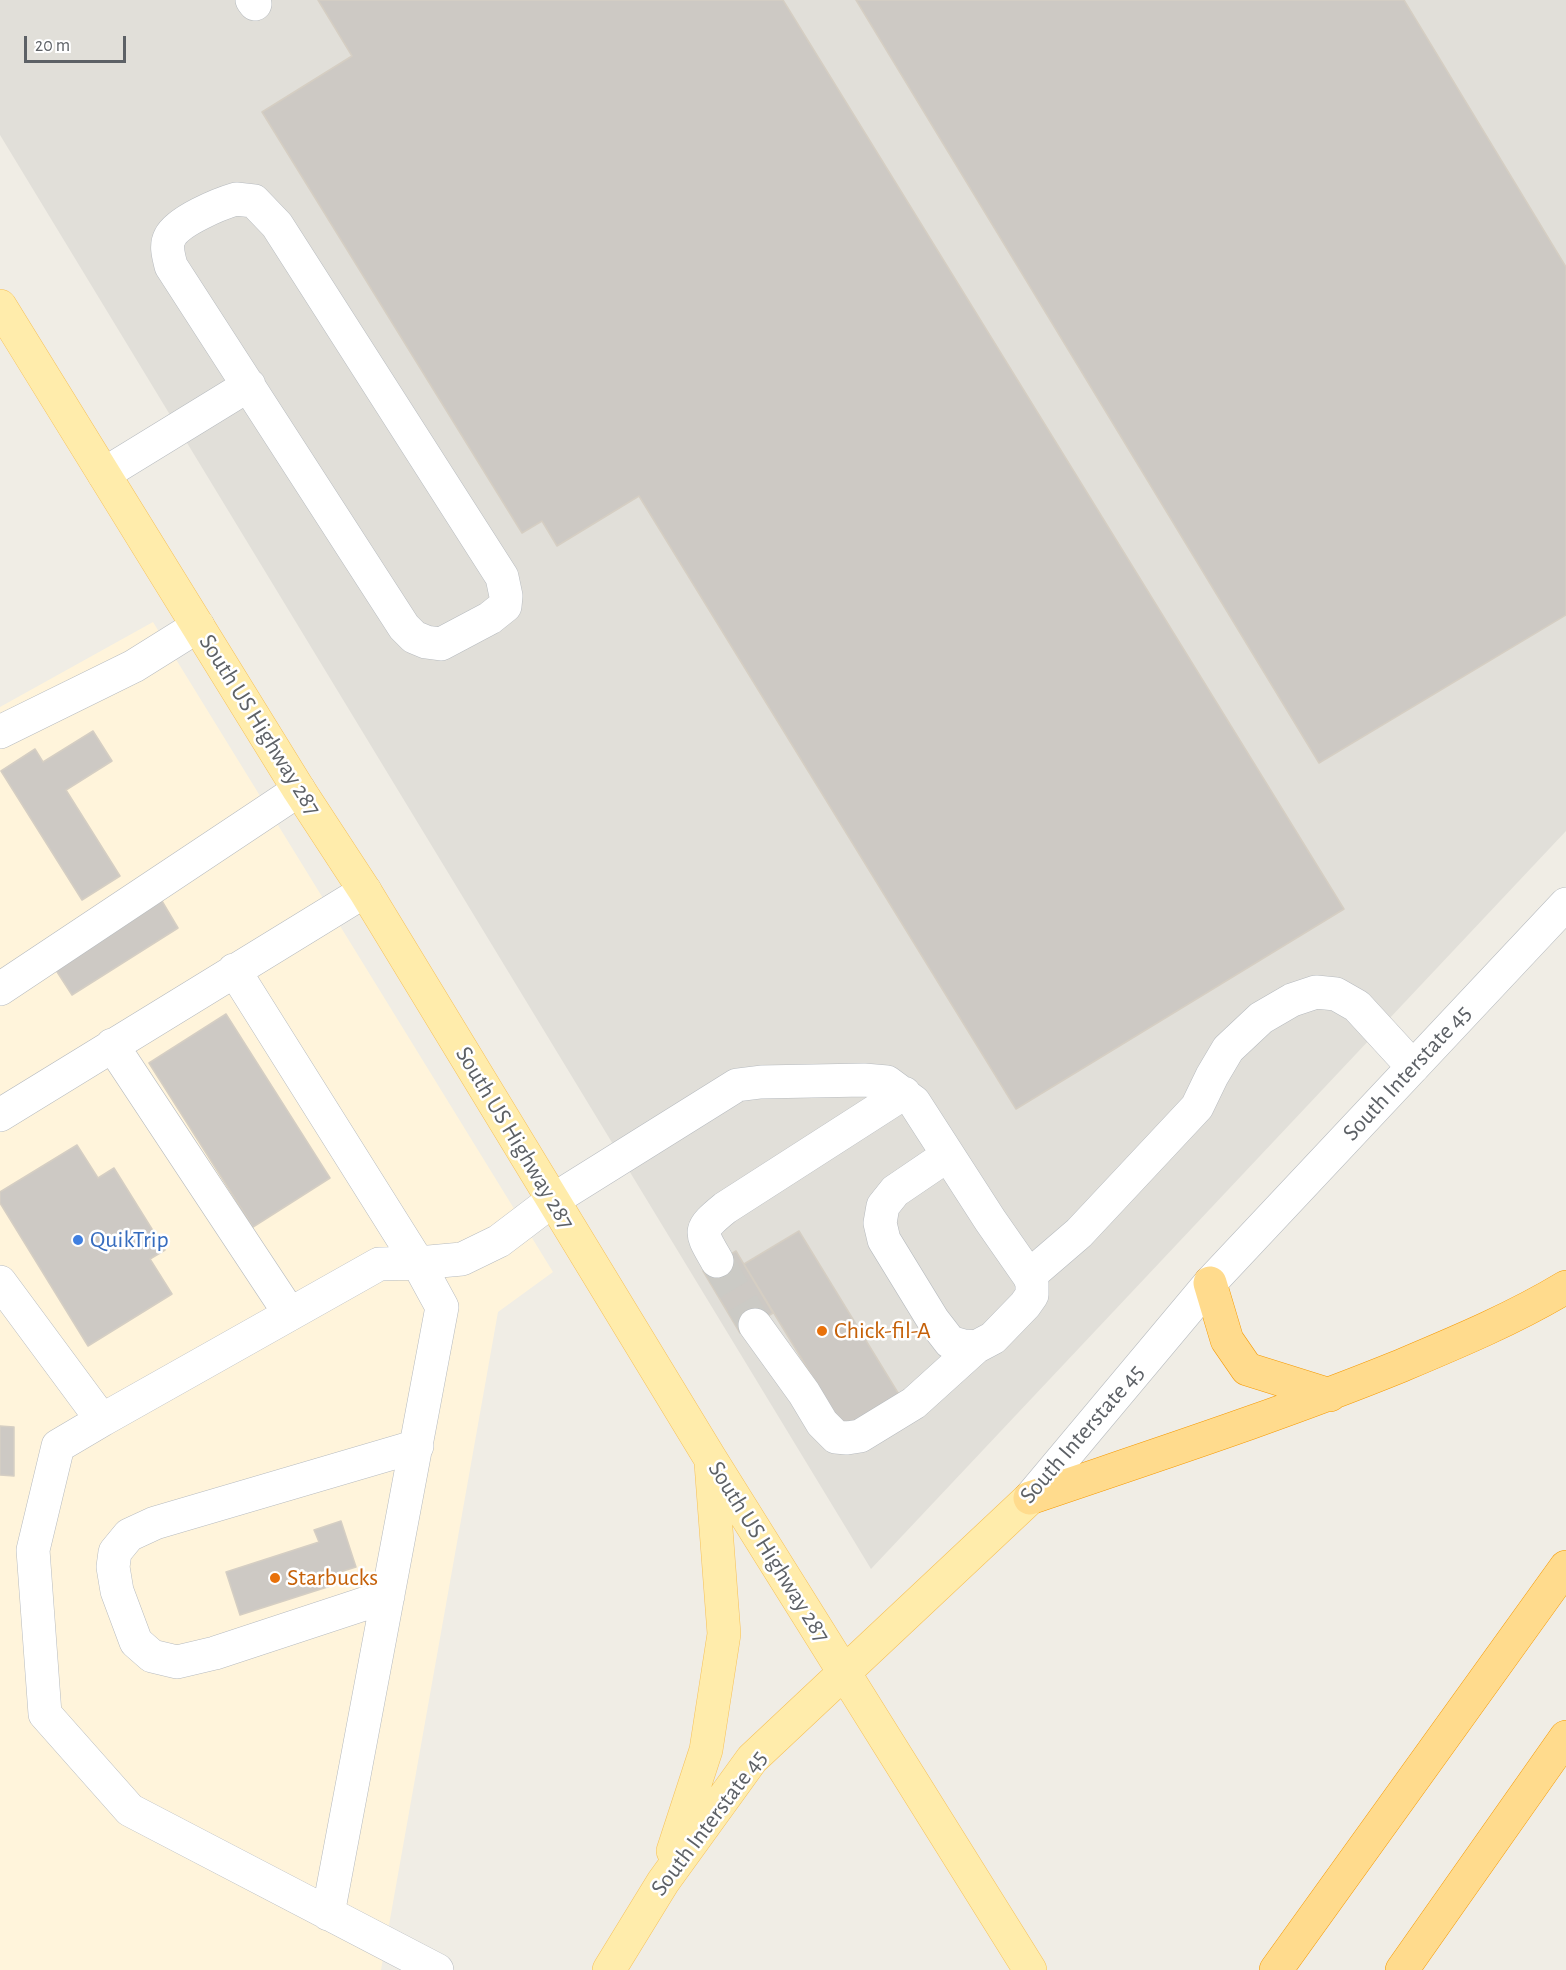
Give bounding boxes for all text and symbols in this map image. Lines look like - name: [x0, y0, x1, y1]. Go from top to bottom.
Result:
- scale bar: [27, 24, 129, 62]
- text: 20 m: [35, 37, 70, 55]
- street label: South US Highway 287: [193, 629, 327, 821]
- street label: South Interstate 45: [1337, 999, 1477, 1147]
- street label: South US Highway 287: [449, 1041, 581, 1235]
- place label: QuikTrip: [90, 1226, 169, 1254]
- marker: QuikTrip: [71, 1233, 85, 1247]
- place label: Chick-fil-A: [834, 1317, 931, 1345]
- marker: Chick-fil-A: [815, 1324, 829, 1338]
- street label: South Interstate 45: [1014, 1358, 1150, 1510]
- street label: South US Highway 287: [702, 1456, 836, 1648]
- place label: Starbucks: [287, 1564, 378, 1592]
- marker: Starbucks: [268, 1571, 282, 1585]
- street label: South Interstate 45: [645, 1744, 773, 1902]

